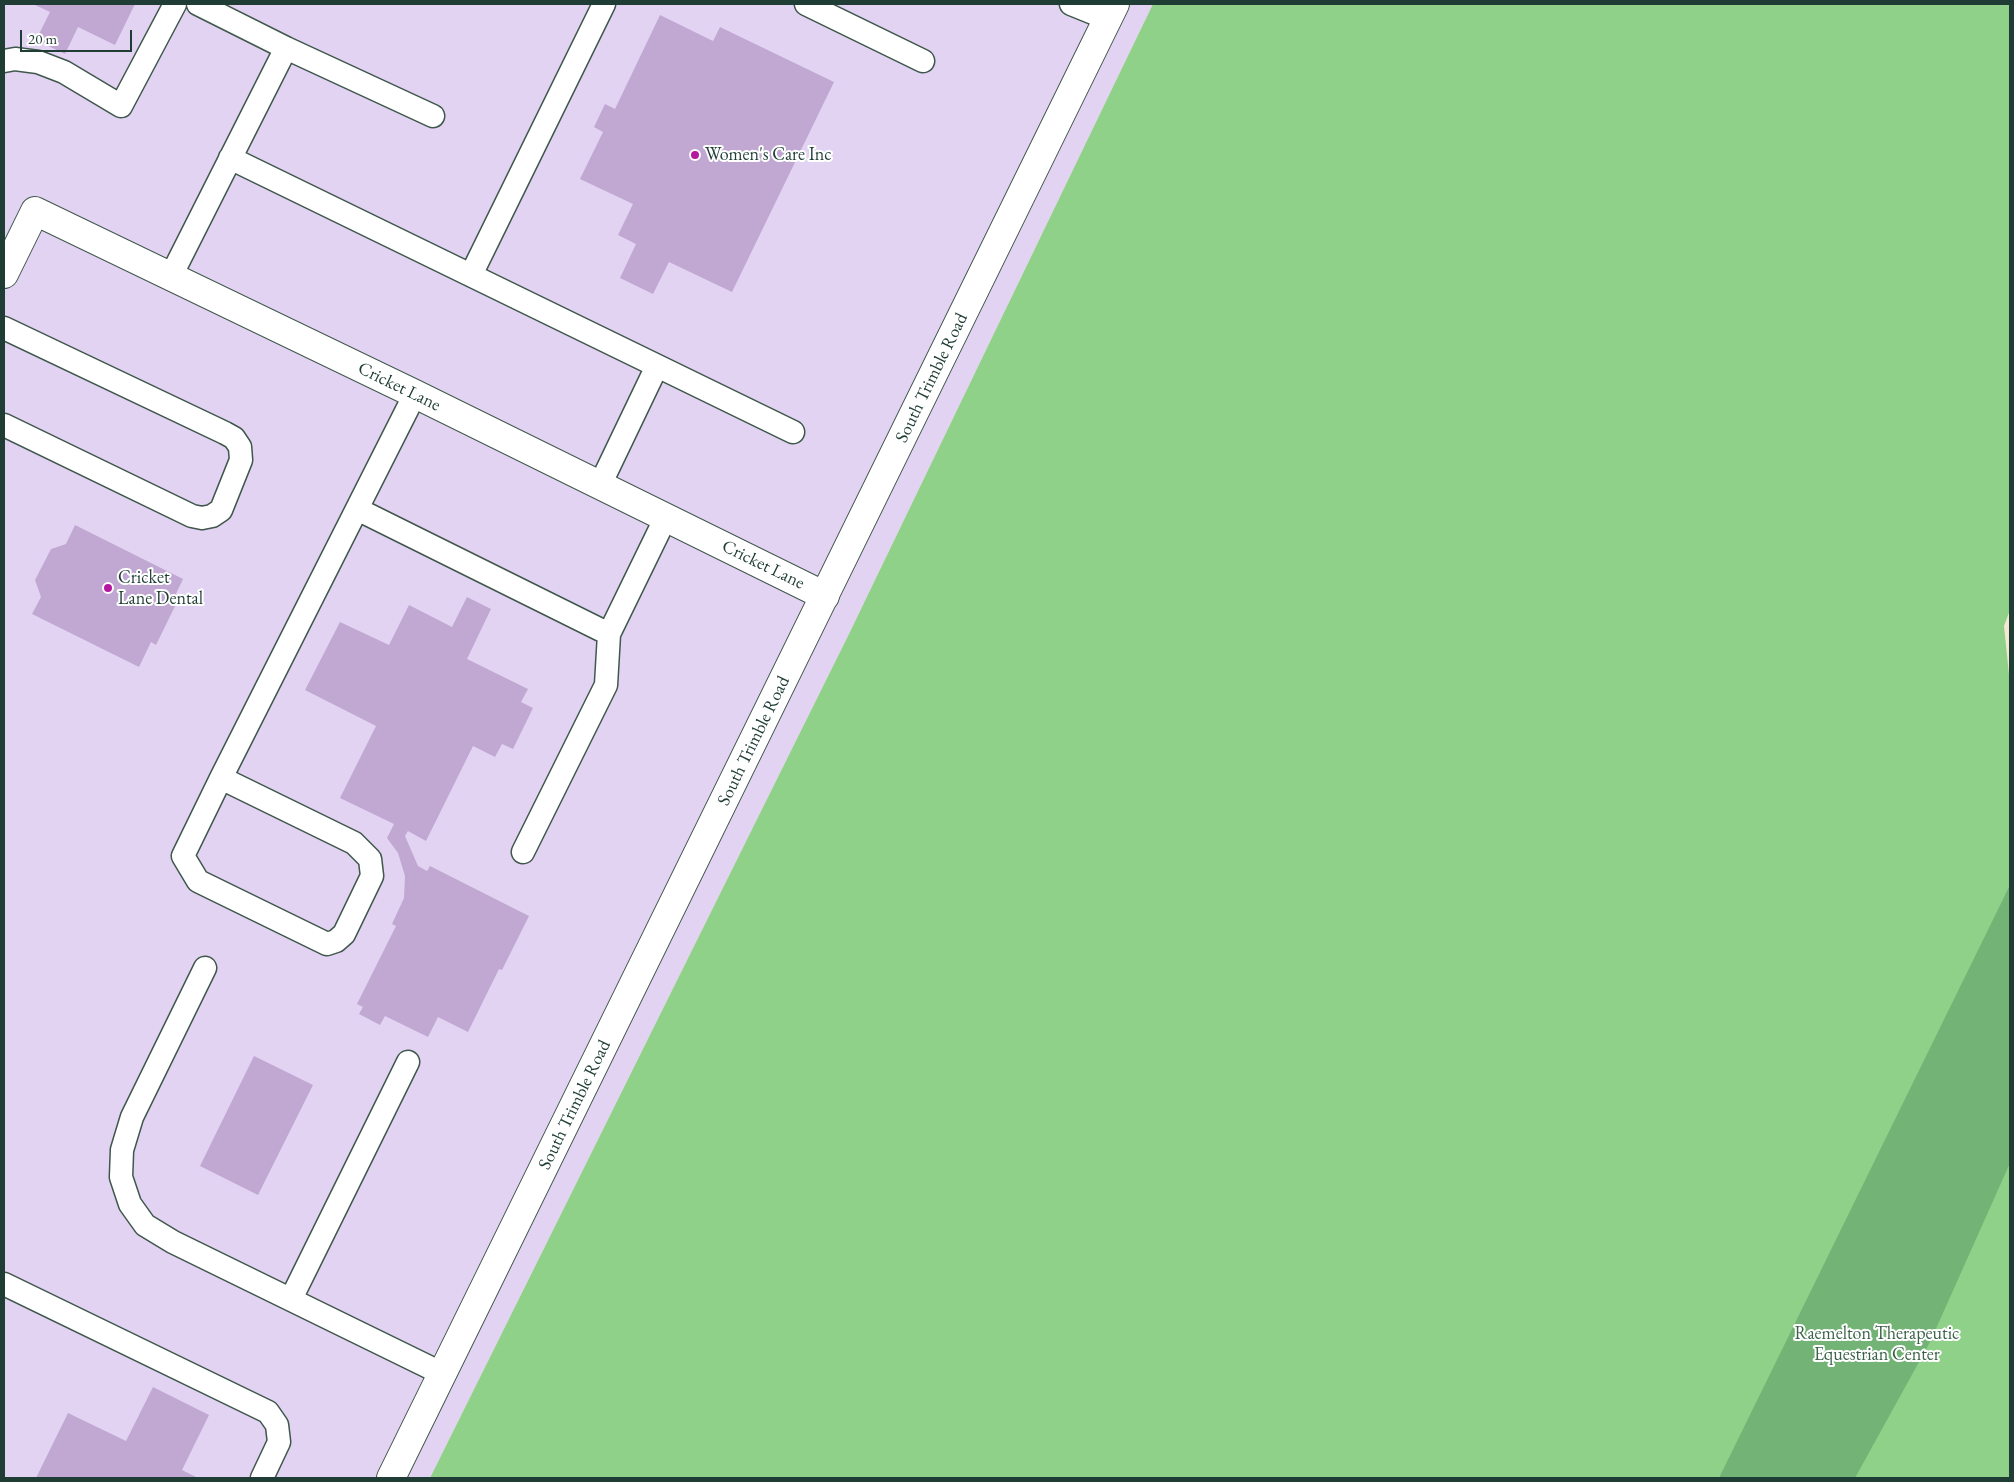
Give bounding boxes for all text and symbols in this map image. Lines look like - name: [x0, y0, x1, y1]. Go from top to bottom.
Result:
- scale bar: [22, 20, 135, 52]
- text: 20 m: [28, 29, 57, 48]
- place label: Women's Care Inc: [705, 144, 832, 166]
- marker: Women's Care Inc: [689, 149, 701, 161]
- street label: South Trimble Road: [891, 310, 973, 446]
- street label: Cricket Lane: [354, 358, 444, 416]
- street label: Cricket Lane: [718, 536, 808, 594]
- place label: Cricket Lane Dental: [118, 567, 203, 610]
- marker: Cricket Lane Dental: [102, 582, 114, 594]
- street label: South Trimble Road: [713, 673, 795, 809]
- street label: South Trimble Road: [534, 1037, 616, 1173]
- park label: Raemelton Therapeutic Equestrian Center: [1795, 1323, 1959, 1366]

